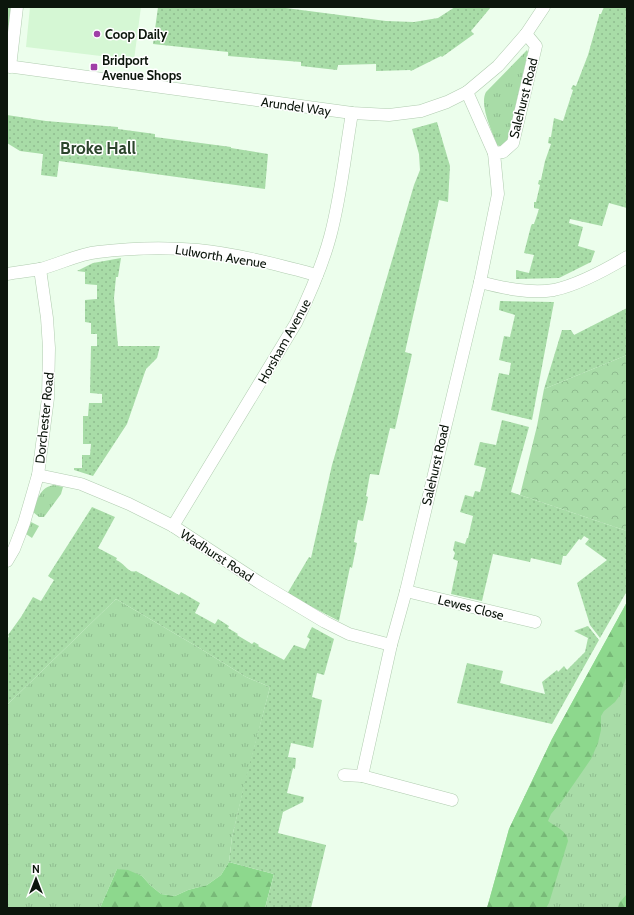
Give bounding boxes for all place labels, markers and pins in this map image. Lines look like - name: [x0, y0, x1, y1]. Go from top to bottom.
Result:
- place label: Coop Daily: [105, 26, 167, 42]
- marker: Coop Daily: [92, 29, 102, 39]
- place label: Bridport Avenue Shops: [102, 52, 182, 83]
- marker: Bridport Avenue Shops: [89, 62, 99, 72]

